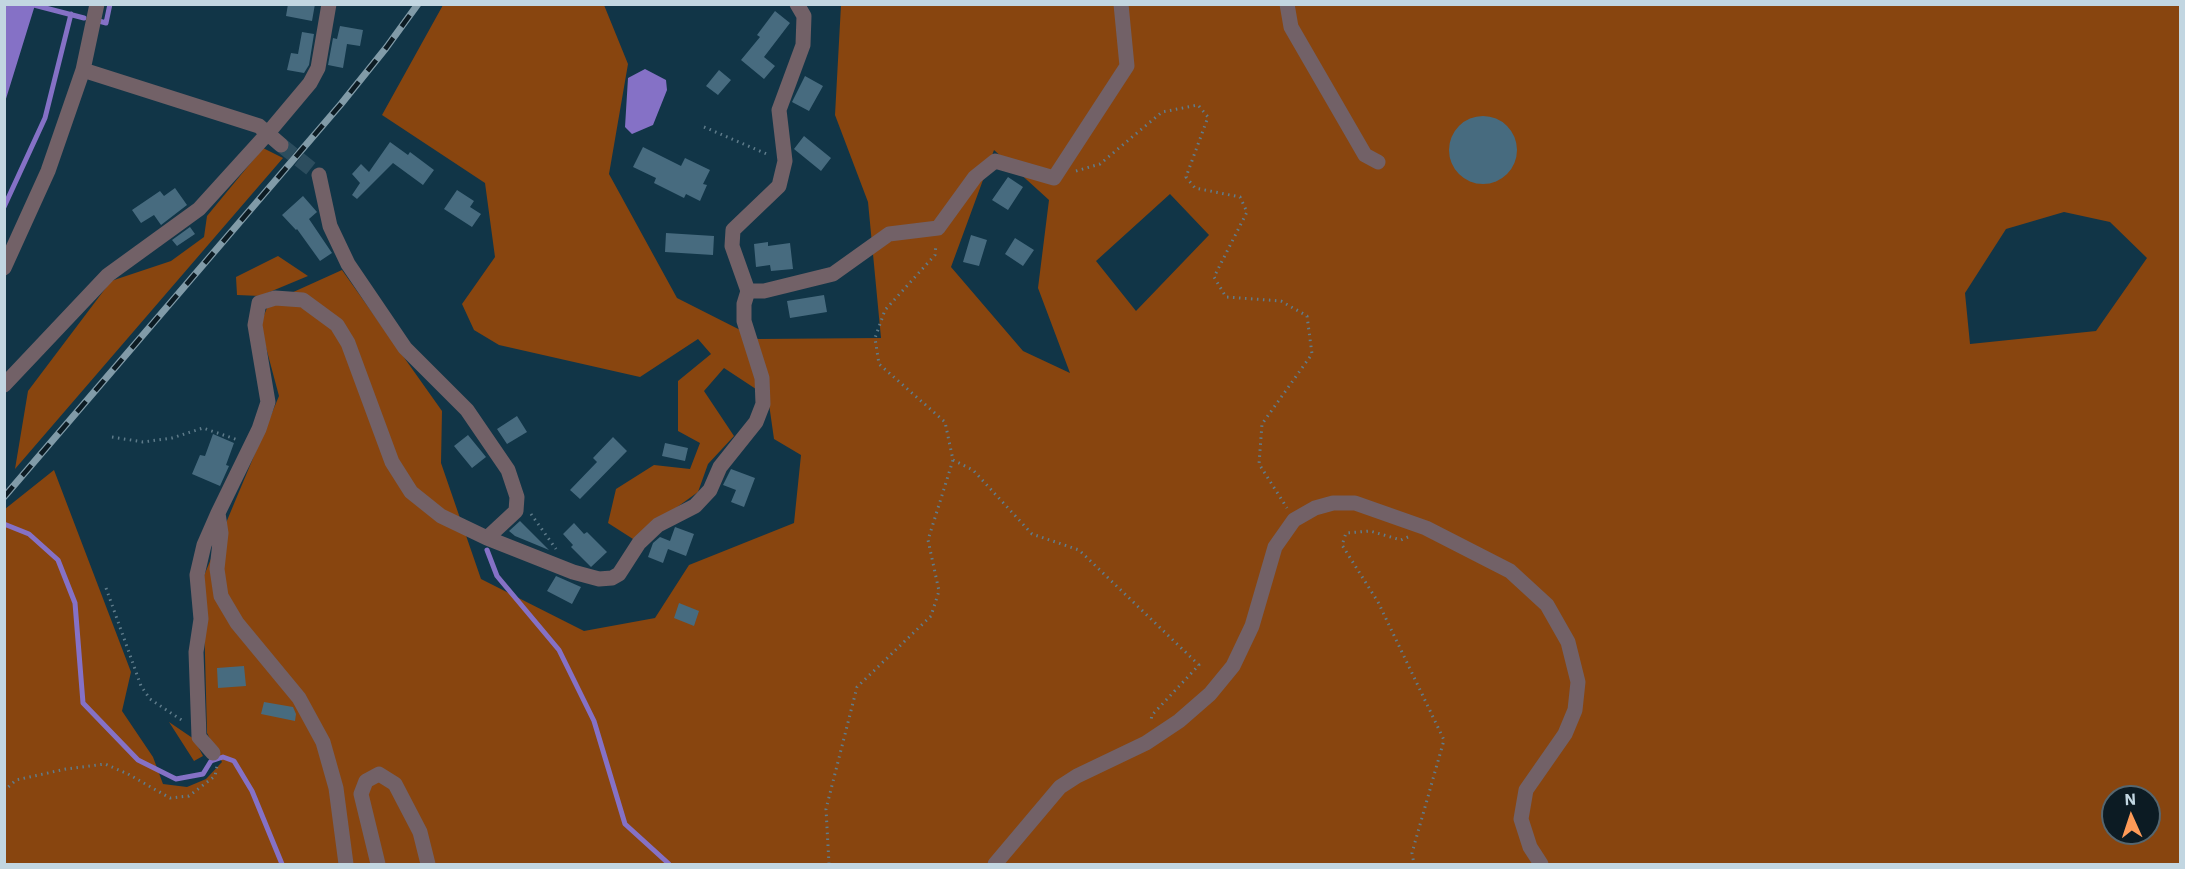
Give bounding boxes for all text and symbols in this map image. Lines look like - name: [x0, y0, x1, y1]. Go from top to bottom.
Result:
- north arrow: [2101, 785, 2161, 845]
- text: N: [2124, 789, 2136, 809]

